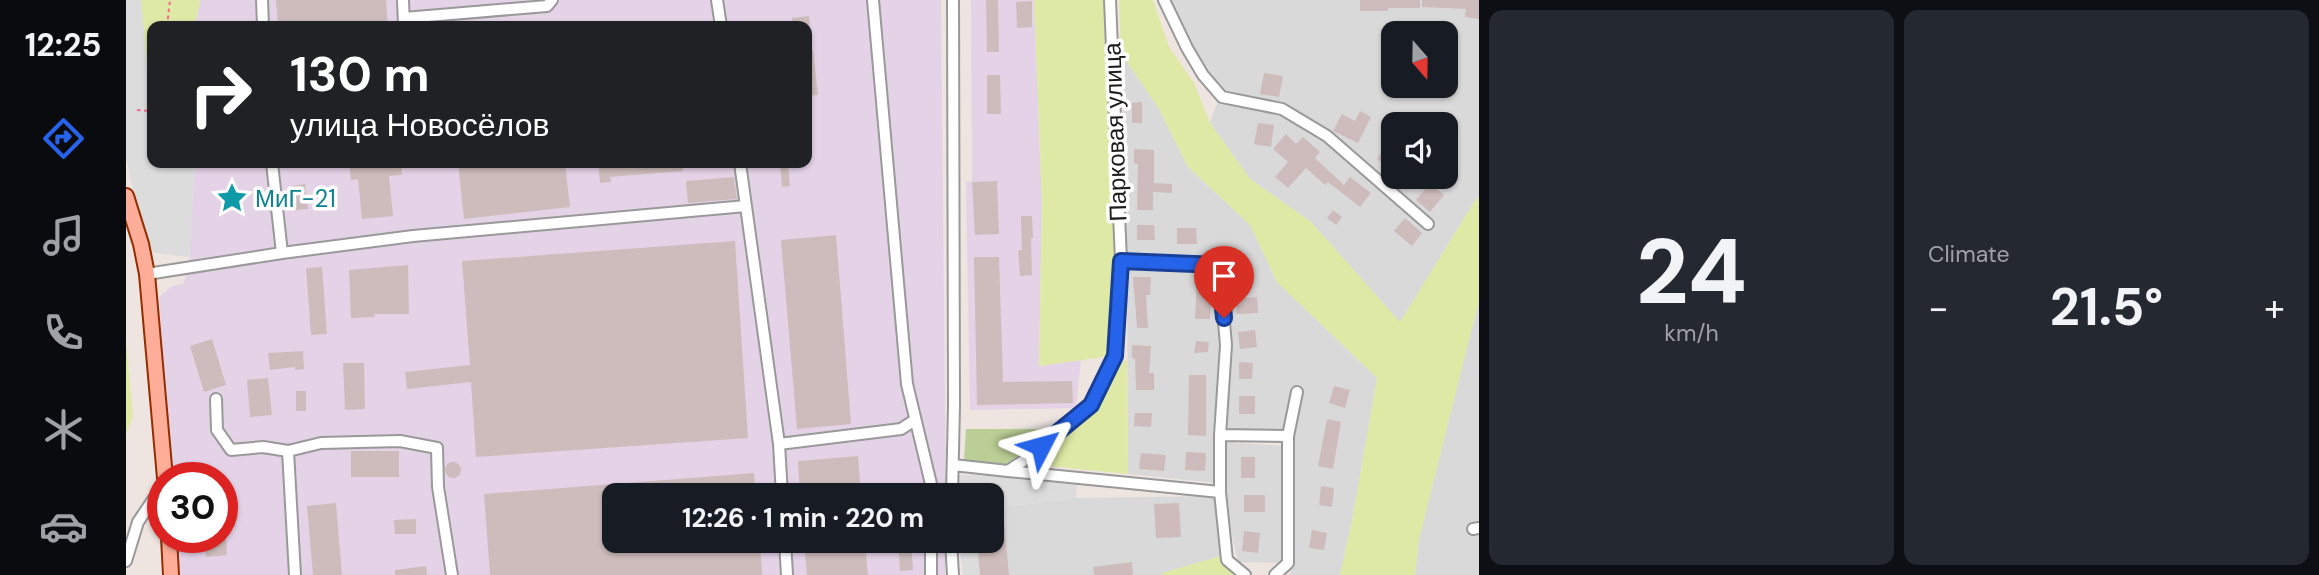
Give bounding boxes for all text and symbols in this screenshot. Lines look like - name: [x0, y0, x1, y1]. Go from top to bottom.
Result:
- north arrow: [1381, 21, 1458, 98]
- map controls: [1381, 21, 1458, 189]
- text: 12:25: [25, 24, 101, 66]
- street label: Парковая улица: [1096, 41, 1134, 222]
- text: 130 m: [290, 42, 430, 106]
- icon: right: [175, 49, 266, 140]
- text: улица Новосёлов: [290, 104, 549, 146]
- button: sound: [1381, 112, 1458, 189]
- icon: directions: [39, 114, 88, 163]
- place icon: МиГ-21: [215, 181, 249, 215]
- place label: МиГ-21: [255, 183, 336, 214]
- icon: music: [39, 211, 88, 260]
- text: 24: [1636, 213, 1747, 331]
- text: Climate: [1928, 239, 2010, 269]
- pin: [1194, 246, 1254, 318]
- icon: arrive: [1205, 257, 1243, 295]
- text: 21.5°: [2050, 273, 2163, 341]
- text: −: [1928, 283, 1949, 333]
- text: +: [2264, 283, 2285, 333]
- icon: phone: [39, 308, 88, 357]
- text: km/h: [1664, 318, 1719, 348]
- icon: climate: [39, 405, 88, 454]
- position arrow: [1004, 409, 1078, 483]
- speed limit sign: 30: [147, 462, 238, 553]
- text: 12:26 · 1 min · 220 m: [682, 501, 924, 535]
- icon: car: [39, 502, 88, 551]

